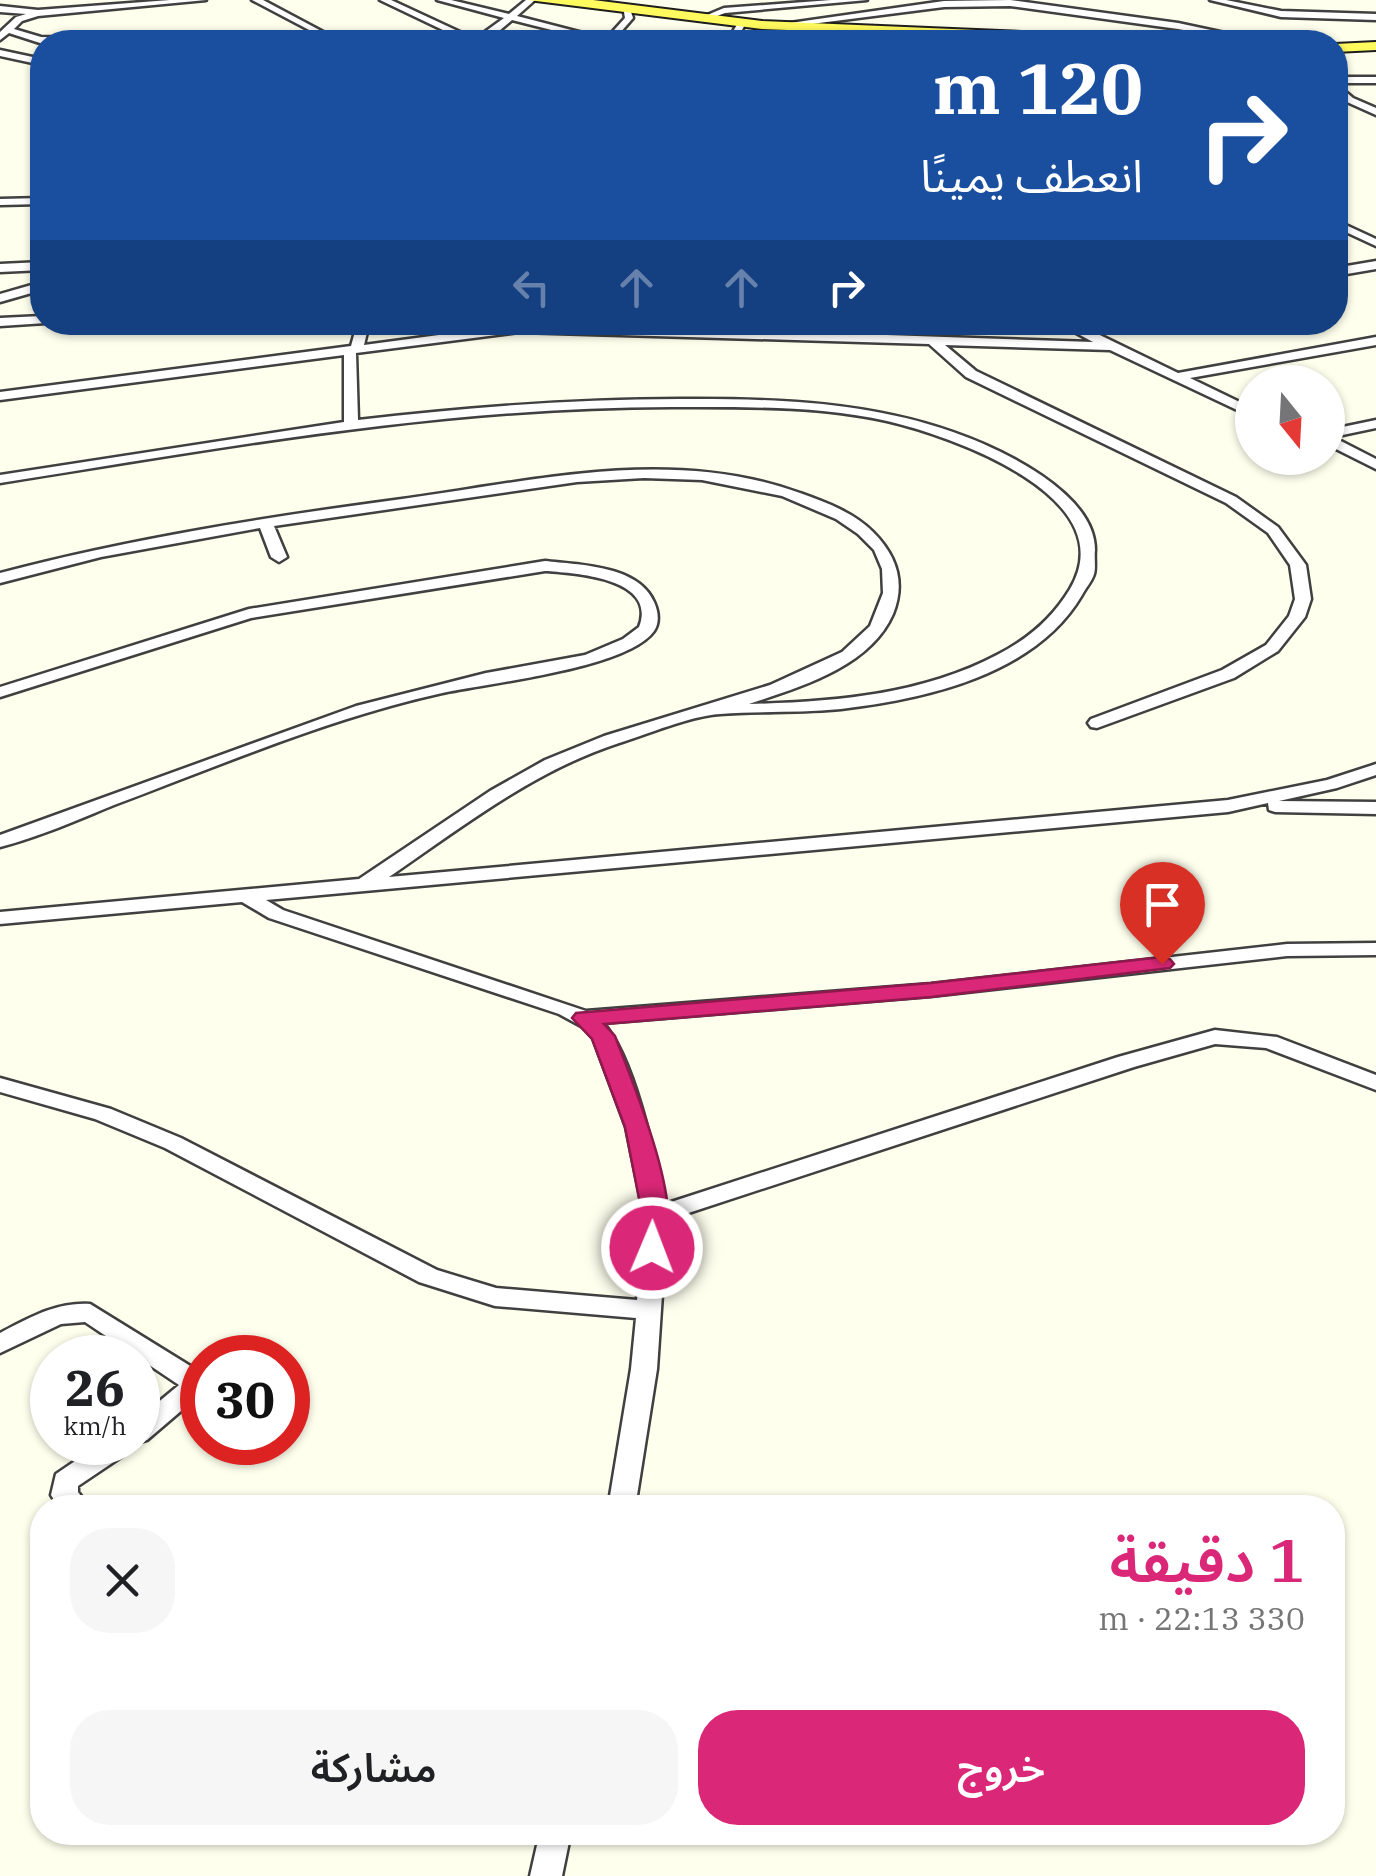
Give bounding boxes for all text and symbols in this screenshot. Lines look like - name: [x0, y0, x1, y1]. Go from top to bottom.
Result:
- text: 120 m: [933, 42, 1143, 133]
- icon: right: [1178, 70, 1308, 200]
- text: انعطف يمينًا: [920, 146, 1143, 204]
- icon: left: [504, 260, 559, 315]
- icon: ahead: [609, 260, 664, 315]
- icon: ahead: [714, 260, 769, 315]
- icon: right: [819, 260, 874, 315]
- north arrow: [1235, 365, 1345, 475]
- map controls: [1235, 365, 1345, 475]
- pin: [1120, 862, 1205, 965]
- icon: arrive: [1135, 877, 1190, 932]
- position arrow: [600, 1196, 704, 1300]
- speed limit sign: 30: [180, 1335, 310, 1465]
- text: 26: [65, 1355, 125, 1420]
- text: km/h: [63, 1409, 127, 1442]
- text: 1 دقيقة: [1110, 1520, 1305, 1599]
- button: close: [70, 1528, 175, 1633]
- text: 330 m · 22:13: [1098, 1597, 1305, 1639]
- button: مشاركة: [70, 1710, 678, 1825]
- button: خروج: [698, 1710, 1305, 1825]

